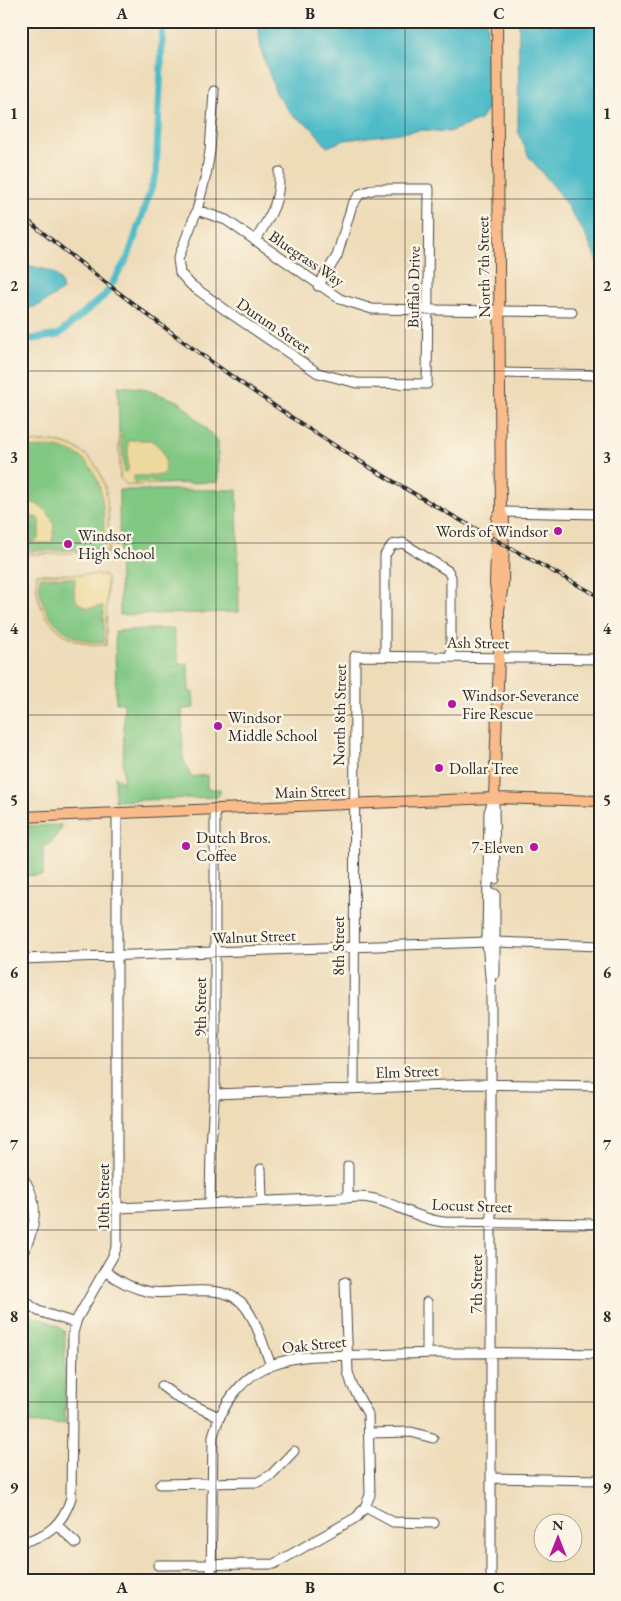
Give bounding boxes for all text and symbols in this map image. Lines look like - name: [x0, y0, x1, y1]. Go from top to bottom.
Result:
- text: A: [115, 3, 128, 24]
- text: B: [305, 3, 315, 24]
- text: C: [493, 3, 505, 24]
- text: 1: [10, 103, 18, 124]
- text: 1: [603, 103, 611, 124]
- street label: North 7th Street: [472, 216, 495, 318]
- street label: Bluegrass Way: [265, 226, 349, 292]
- street label: Buffalo Drive: [402, 246, 425, 328]
- text: 2: [10, 275, 19, 296]
- text: 2: [603, 275, 612, 296]
- street label: Durum Street: [233, 293, 315, 358]
- text: 3: [10, 447, 18, 468]
- text: 3: [603, 447, 611, 468]
- place label: Words of Windsor: [436, 521, 549, 542]
- place label: Windsor High School: [78, 525, 155, 564]
- marker: Words of Windsor: [552, 525, 564, 537]
- marker: Windsor High School: [62, 538, 74, 550]
- text: 4: [10, 618, 19, 639]
- text: 4: [603, 618, 612, 639]
- street label: Ash Street: [445, 631, 510, 654]
- street label: North 8th Street: [328, 664, 351, 766]
- place label: Windsor-Severance Fire Rescue: [462, 685, 579, 724]
- marker: Windsor-Severance Fire Rescue: [446, 698, 458, 710]
- place label: Windsor Middle School: [228, 707, 318, 746]
- marker: Windsor Middle School: [212, 720, 224, 732]
- place label: Dollar Tree: [449, 758, 518, 779]
- marker: Dollar Tree: [433, 762, 445, 774]
- street label: Main Street: [274, 780, 346, 803]
- text: 5: [10, 790, 18, 811]
- text: 5: [603, 790, 611, 811]
- place label: Dutch Bros. Coffee: [196, 827, 271, 866]
- place label: 7-Eleven: [472, 837, 525, 858]
- marker: Dutch Bros. Coffee: [180, 840, 192, 852]
- marker: 7-Eleven: [528, 841, 540, 853]
- street label: 8th Street: [328, 916, 349, 976]
- street label: Walnut Street: [212, 925, 296, 948]
- text: 6: [10, 962, 19, 983]
- text: 6: [603, 962, 612, 983]
- street label: 9th Street: [190, 977, 211, 1037]
- street label: Elm Street: [375, 1060, 439, 1083]
- text: 7: [10, 1134, 19, 1155]
- text: 7: [603, 1134, 612, 1155]
- street label: 10th Street: [93, 1164, 114, 1230]
- street label: Locust Street: [431, 1194, 513, 1217]
- street label: 7th Street: [466, 1254, 487, 1314]
- text: 8: [10, 1306, 18, 1327]
- text: 8: [603, 1306, 611, 1327]
- street label: Oak Street: [281, 1331, 347, 1358]
- text: 9: [10, 1477, 19, 1498]
- text: 9: [603, 1477, 612, 1498]
- north arrow: [534, 1514, 584, 1564]
- text: N: [552, 1516, 564, 1534]
- text: A: [115, 1577, 128, 1598]
- text: B: [305, 1577, 315, 1598]
- text: C: [493, 1577, 505, 1598]

